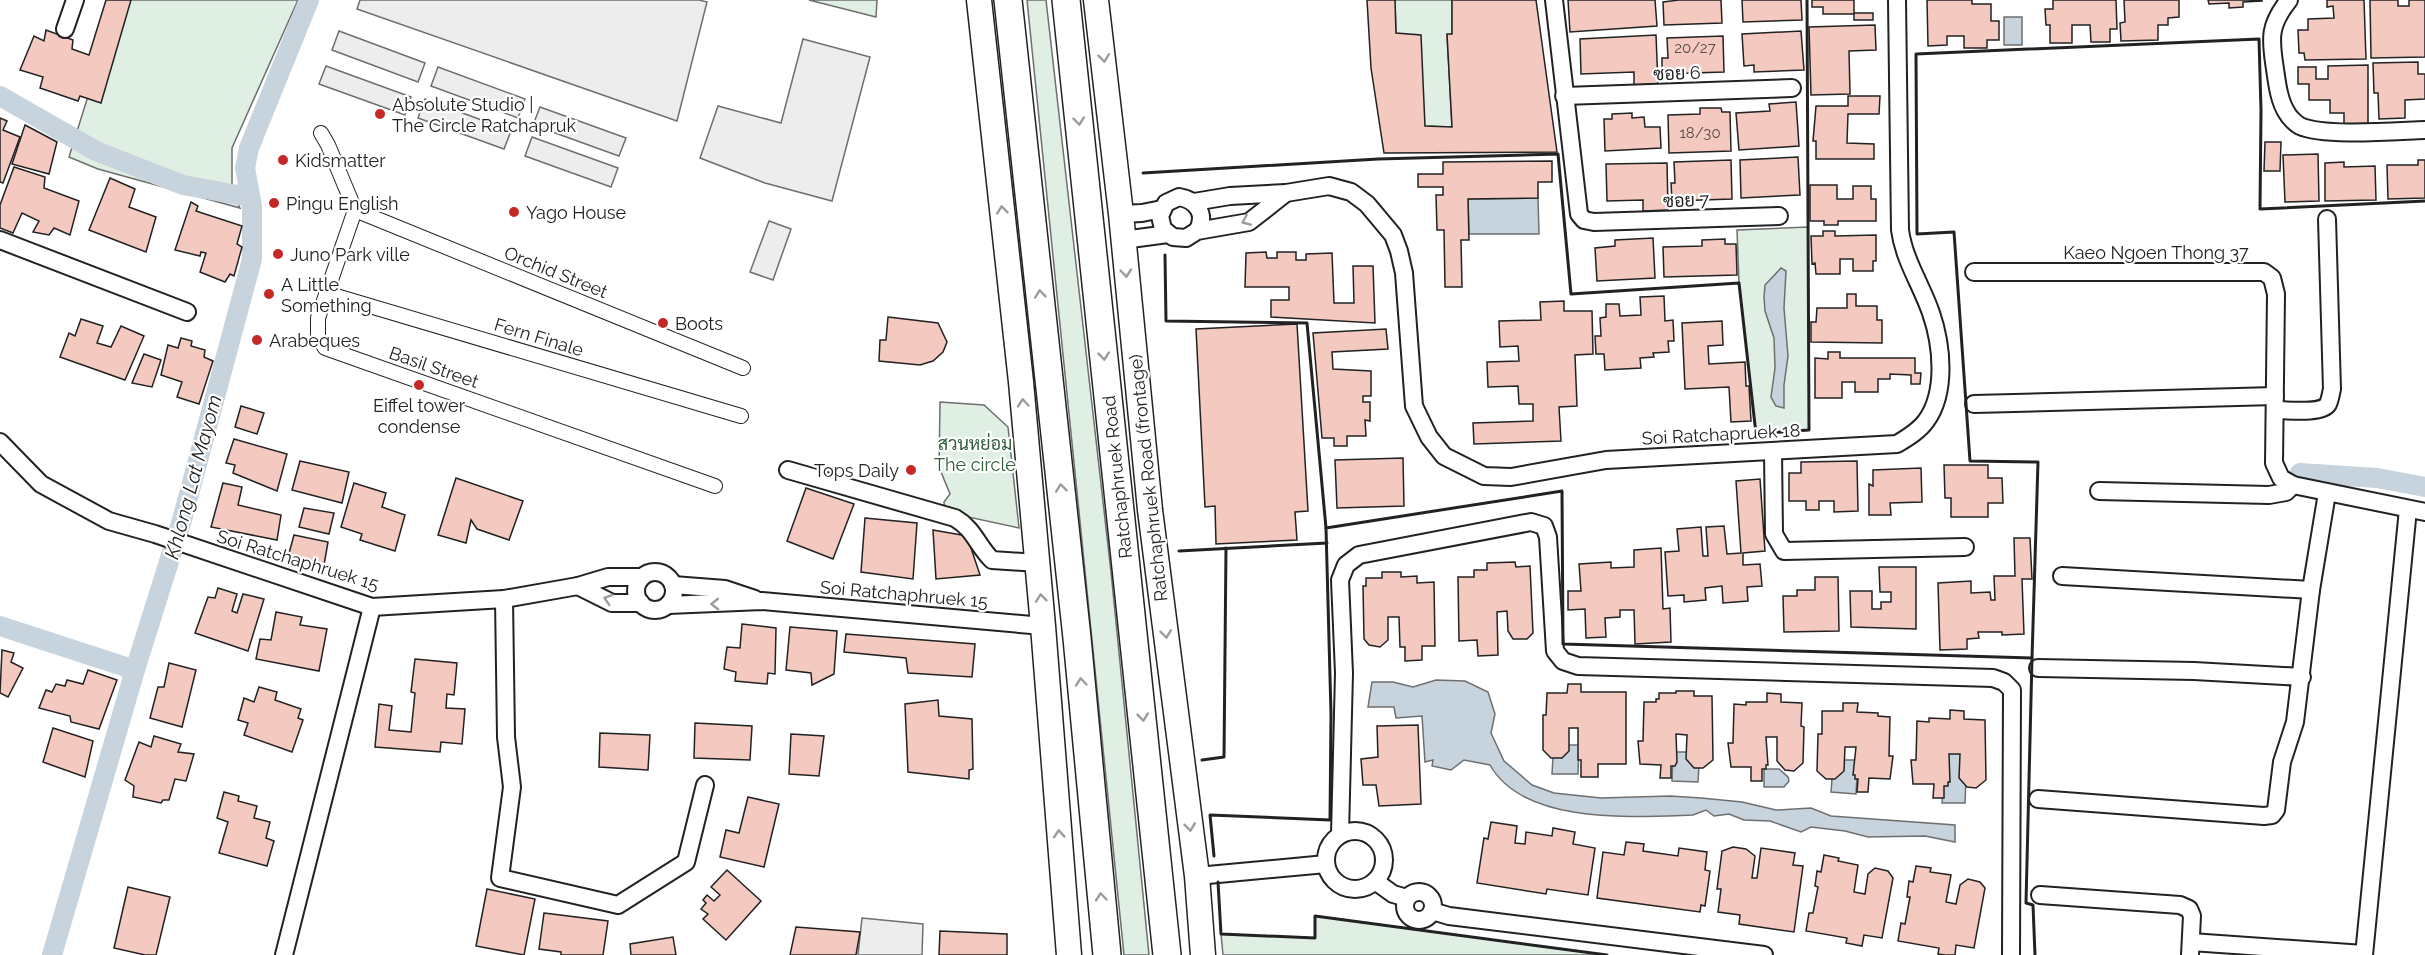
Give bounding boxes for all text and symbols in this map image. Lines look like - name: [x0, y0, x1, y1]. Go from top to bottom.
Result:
- house number: 20/27: [1674, 39, 1716, 57]
- one-way arrow: [1097, 53, 1109, 63]
- street label: ซอย 6: [1653, 62, 1701, 84]
- place label: Absolute Studio | The Circle Ratchapruk: [392, 94, 576, 136]
- marker: Absolute Studio | The Circle Ratchapruk: [373, 107, 387, 121]
- one-way arrow: [1072, 116, 1085, 125]
- house number: 18/30: [1679, 124, 1721, 142]
- place label: Kidsmatter: [295, 150, 386, 171]
- marker: Kidsmatter: [276, 153, 290, 167]
- street label: ซอย 7: [1663, 189, 1710, 211]
- place label: Pingu English: [286, 193, 399, 214]
- marker: Pingu English: [267, 196, 281, 210]
- place label: Yago House: [526, 202, 627, 223]
- marker: Yago House: [507, 205, 521, 219]
- one-way arrow: [996, 205, 1008, 214]
- one-way arrow: [1241, 214, 1252, 226]
- street label: Orchid Street: [501, 242, 611, 302]
- street label: Kaeo Ngoen Thong 37: [2063, 242, 2249, 263]
- place label: Juno Park ville: [290, 244, 410, 265]
- marker: Juno Park ville: [271, 247, 285, 261]
- one-way arrow: [1119, 268, 1132, 277]
- place label: A Little Something: [281, 274, 372, 316]
- marker: A Little Something: [262, 287, 276, 301]
- one-way arrow: [1034, 289, 1047, 298]
- street label: Fern Finale: [492, 313, 587, 361]
- place label: Boots: [675, 313, 723, 334]
- marker: Boots: [656, 316, 670, 330]
- place label: Arabeques: [269, 330, 360, 351]
- marker: Arabeques: [250, 333, 264, 347]
- street label: Basil Street: [386, 342, 482, 392]
- one-way arrow: [1097, 352, 1110, 361]
- street label: Ratchaphruek Road (frontage): [1125, 353, 1171, 603]
- marker: Eiffel tower condense: [412, 378, 426, 392]
- water label: Khlong Lat Mayom: [159, 392, 227, 562]
- street label: Ratchaphruek Road: [1098, 394, 1136, 560]
- place label: Eiffel tower condense: [373, 395, 466, 437]
- one-way arrow: [1017, 399, 1030, 408]
- street label: Soi Ratchapruek 18: [1641, 419, 1801, 449]
- park label: สวนหย่อม The circle: [934, 432, 1016, 475]
- place label: Tops Daily: [814, 460, 899, 481]
- marker: Tops Daily: [904, 463, 918, 477]
- one-way arrow: [1055, 483, 1068, 492]
- street label: Soi Ratchaphruek 15: [214, 525, 382, 595]
- street label: Soi Ratchaphruek 15: [819, 576, 989, 612]
- one-way arrow: [1035, 593, 1048, 602]
- one-way arrow: [604, 594, 614, 607]
- one-way arrow: [710, 598, 719, 610]
- one-way arrow: [1159, 629, 1171, 638]
- one-way arrow: [1075, 677, 1088, 686]
- one-way arrow: [1136, 713, 1149, 722]
- one-way arrow: [1184, 823, 1196, 832]
- one-way arrow: [1052, 829, 1065, 838]
- one-way arrow: [1095, 892, 1108, 901]

